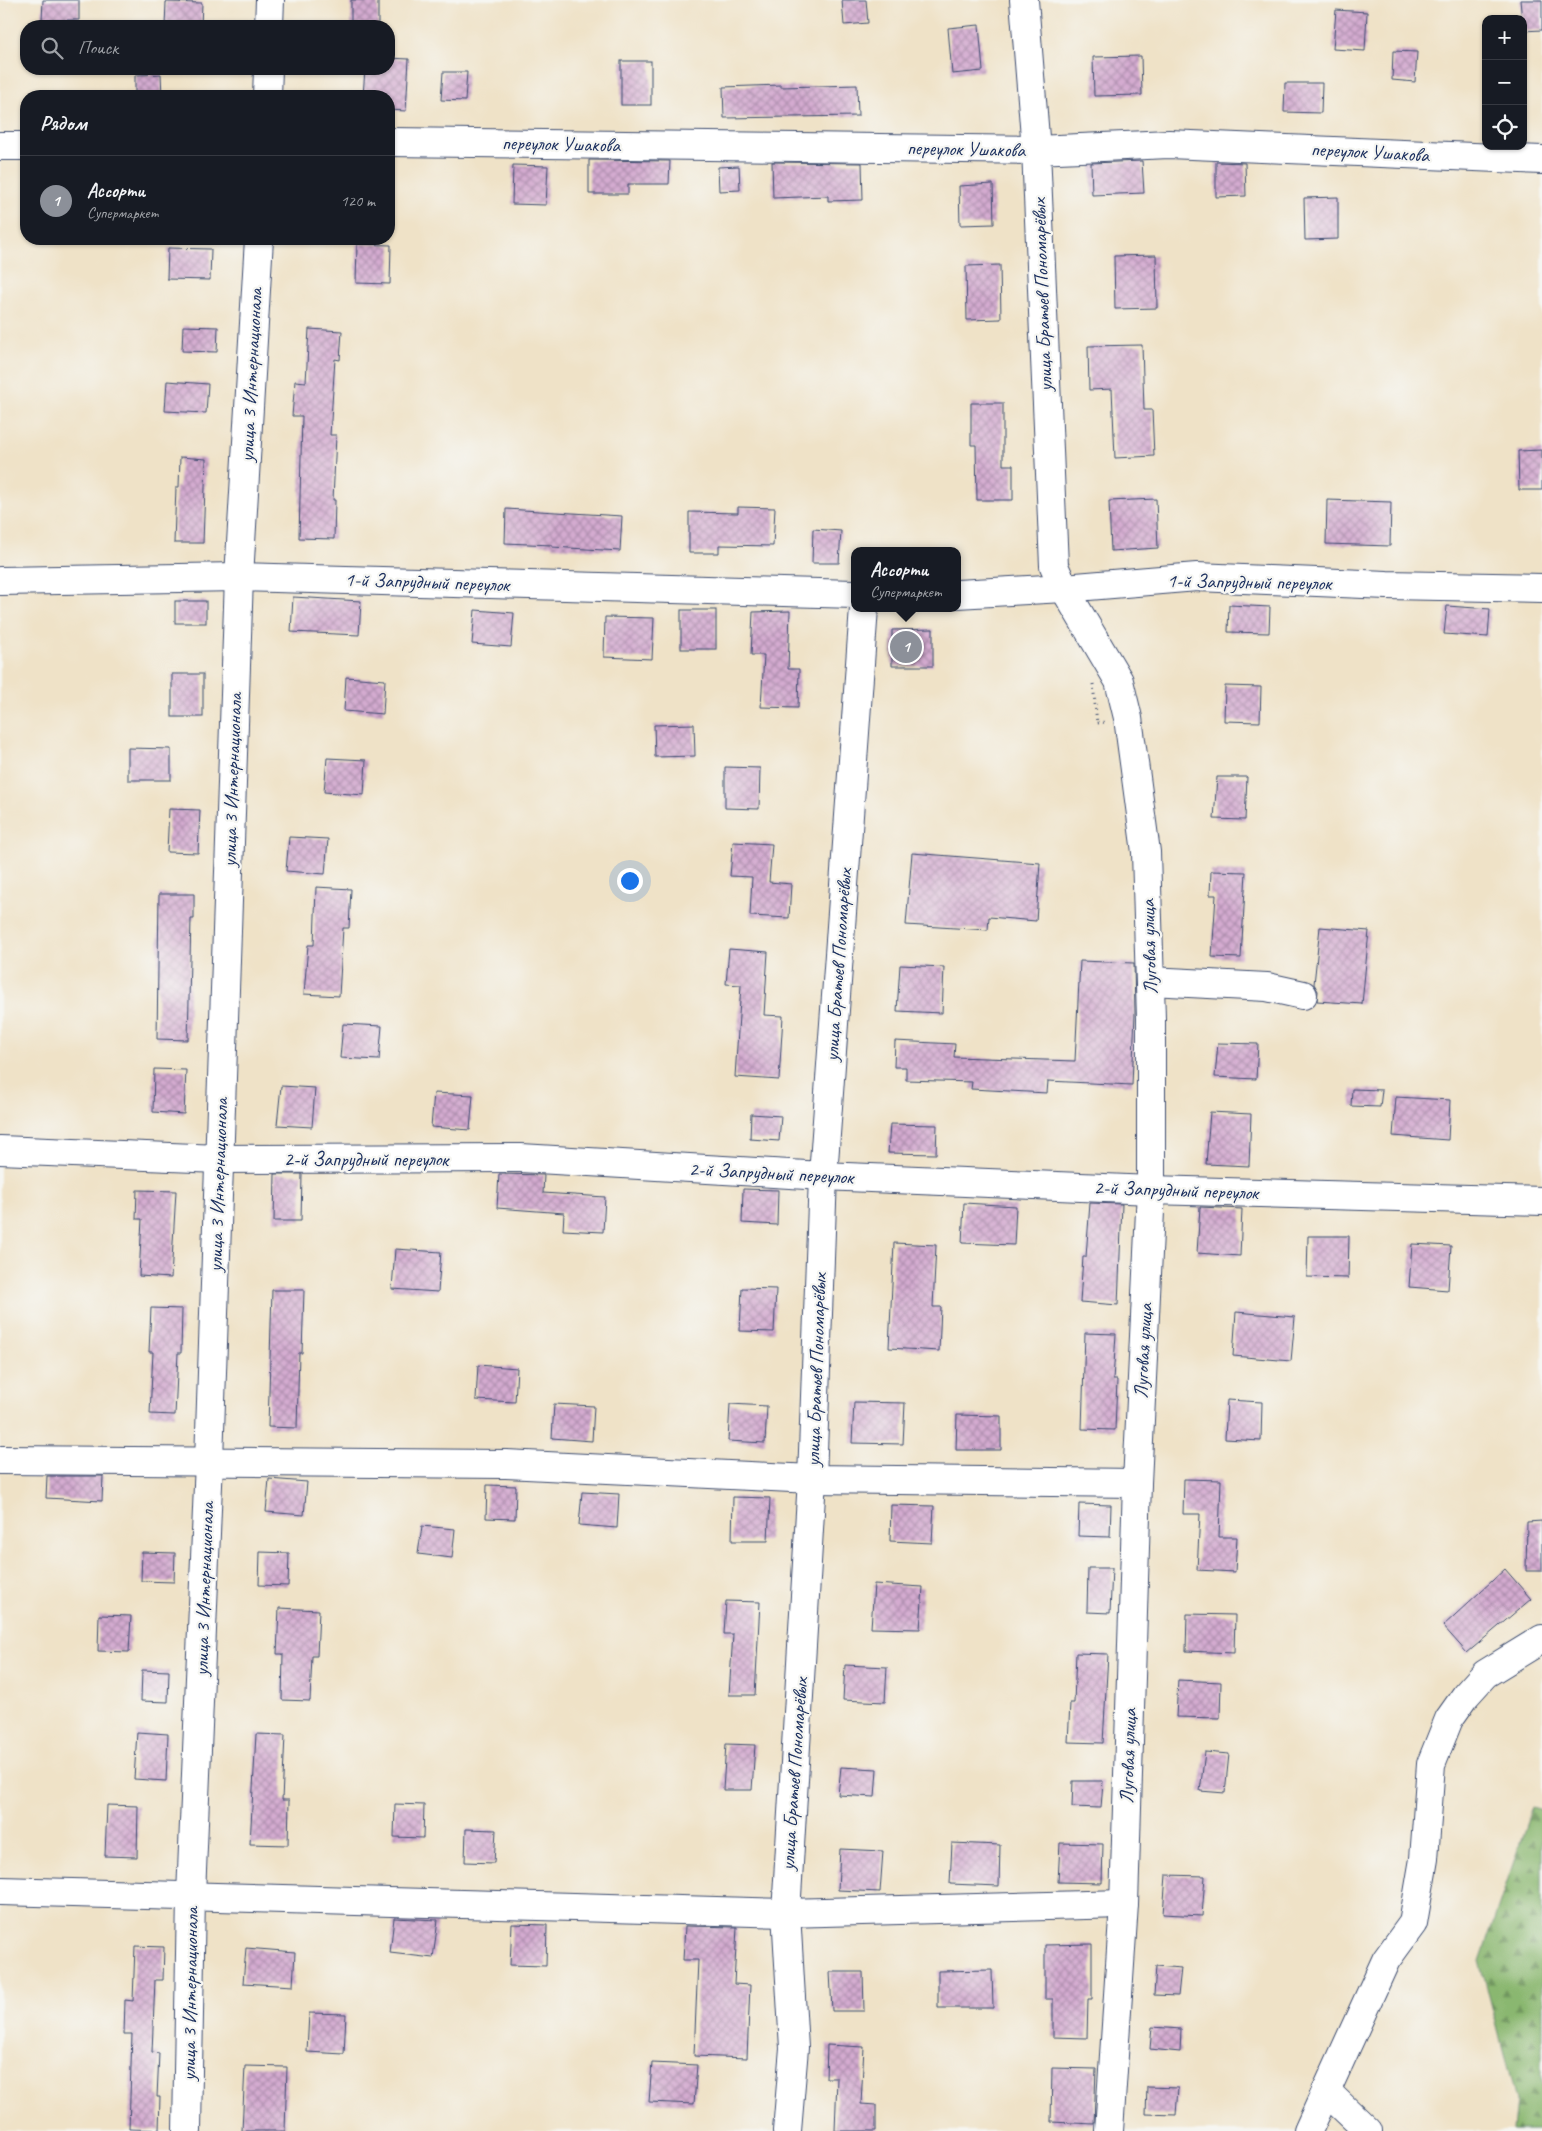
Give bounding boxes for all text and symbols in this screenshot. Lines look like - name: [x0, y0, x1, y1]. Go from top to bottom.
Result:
- map controls: [1482, 15, 1527, 150]
- button: +: [1482, 15, 1527, 60]
- search box: [20, 20, 395, 75]
- icon: search: [38, 34, 66, 62]
- text: Поиск: [78, 36, 118, 60]
- button: −: [1482, 60, 1527, 105]
- button: locate: [1482, 105, 1527, 150]
- text: Рядом: [40, 110, 87, 136]
- street label: переулок Ушакова: [502, 130, 622, 158]
- street label: переулок Ушакова: [907, 135, 1027, 163]
- street label: переулок Ушакова: [1310, 136, 1431, 168]
- text: Ассорти: [87, 179, 145, 203]
- text: 1: [52, 191, 60, 211]
- text: 120 m: [341, 191, 375, 211]
- street label: улица Братьев Пономарёвых: [1026, 196, 1058, 393]
- text: Супермаркет: [87, 203, 158, 223]
- street label: улица 3 Интернационала: [234, 286, 268, 463]
- popup: [851, 547, 961, 612]
- text: Ассорти: [870, 558, 929, 582]
- street label: 1-й Запрудный переулок: [344, 567, 511, 597]
- street label: 1-й Запрудный переулок: [1167, 568, 1333, 596]
- text: Супермаркет: [870, 582, 942, 602]
- pin: 1: [890, 628, 922, 666]
- street label: улица 3 Интернационала: [216, 691, 248, 868]
- street label: улица Братьев Пономарёвых: [819, 866, 857, 1063]
- your location: [617, 868, 643, 894]
- street label: Луговая улица: [1135, 898, 1163, 995]
- street label: улица 3 Интернационала: [202, 1096, 234, 1273]
- street label: 2-й Запрудный переулок: [284, 1147, 450, 1172]
- street label: 2-й Запрудный переулок: [688, 1156, 855, 1190]
- street label: 2-й Запрудный переулок: [1093, 1175, 1260, 1205]
- street label: улица Братьев Пономарёвых: [800, 1271, 832, 1468]
- street label: Луговая улица: [1128, 1302, 1158, 1399]
- street label: улица 3 Интернационала: [188, 1500, 220, 1677]
- street label: улица Братьев Пономарёвых: [775, 1675, 813, 1872]
- street label: Луговая улица: [1114, 1707, 1142, 1804]
- street label: улица 3 Интернационала: [176, 1905, 204, 2082]

